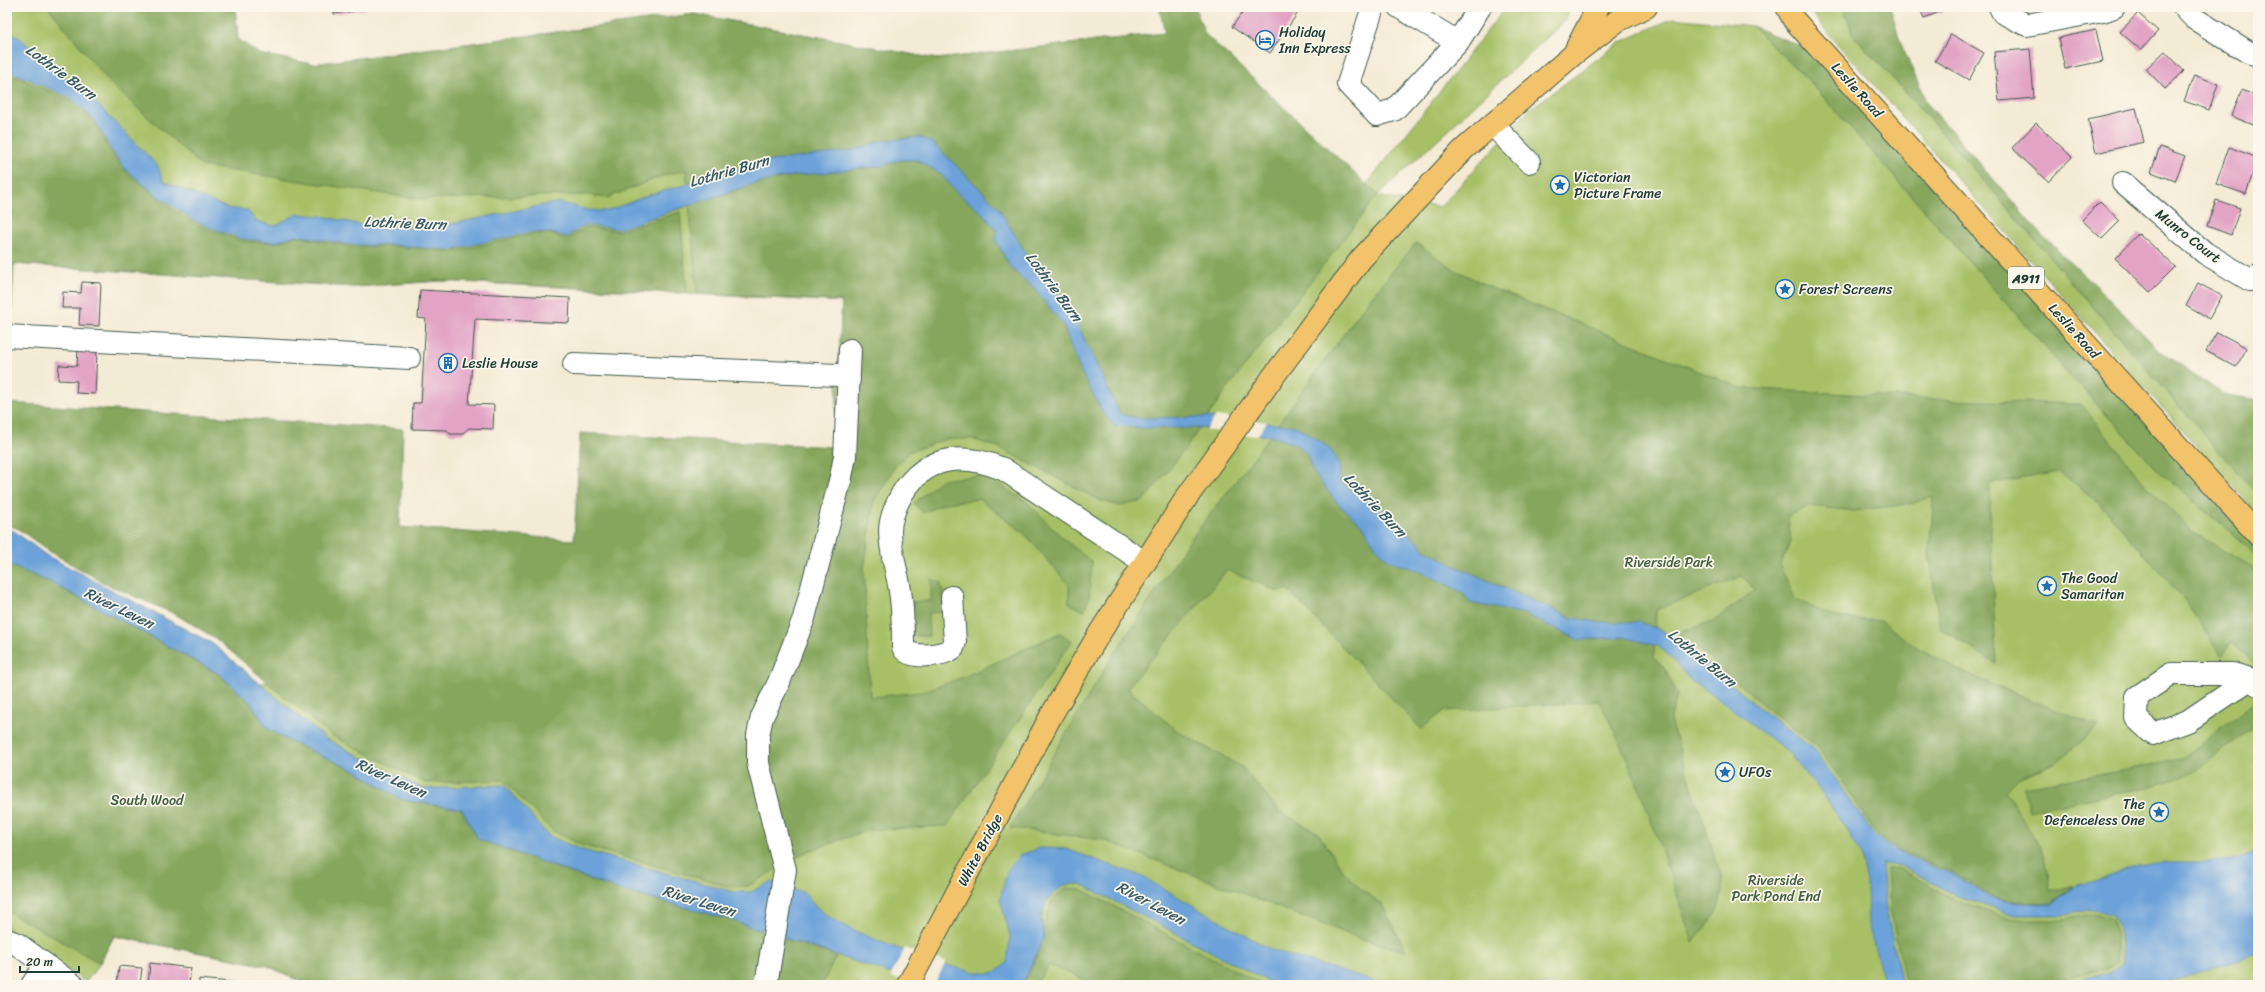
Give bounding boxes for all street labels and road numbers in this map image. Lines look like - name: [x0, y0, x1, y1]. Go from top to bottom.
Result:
- street label: Leslie Road: [1825, 56, 1890, 125]
- street label: Munro Court: [2150, 202, 2226, 270]
- road number: A911: [2008, 267, 2044, 289]
- street label: Leslie Road: [2042, 297, 2107, 366]
- street label: White Bridge: [950, 809, 1010, 891]

